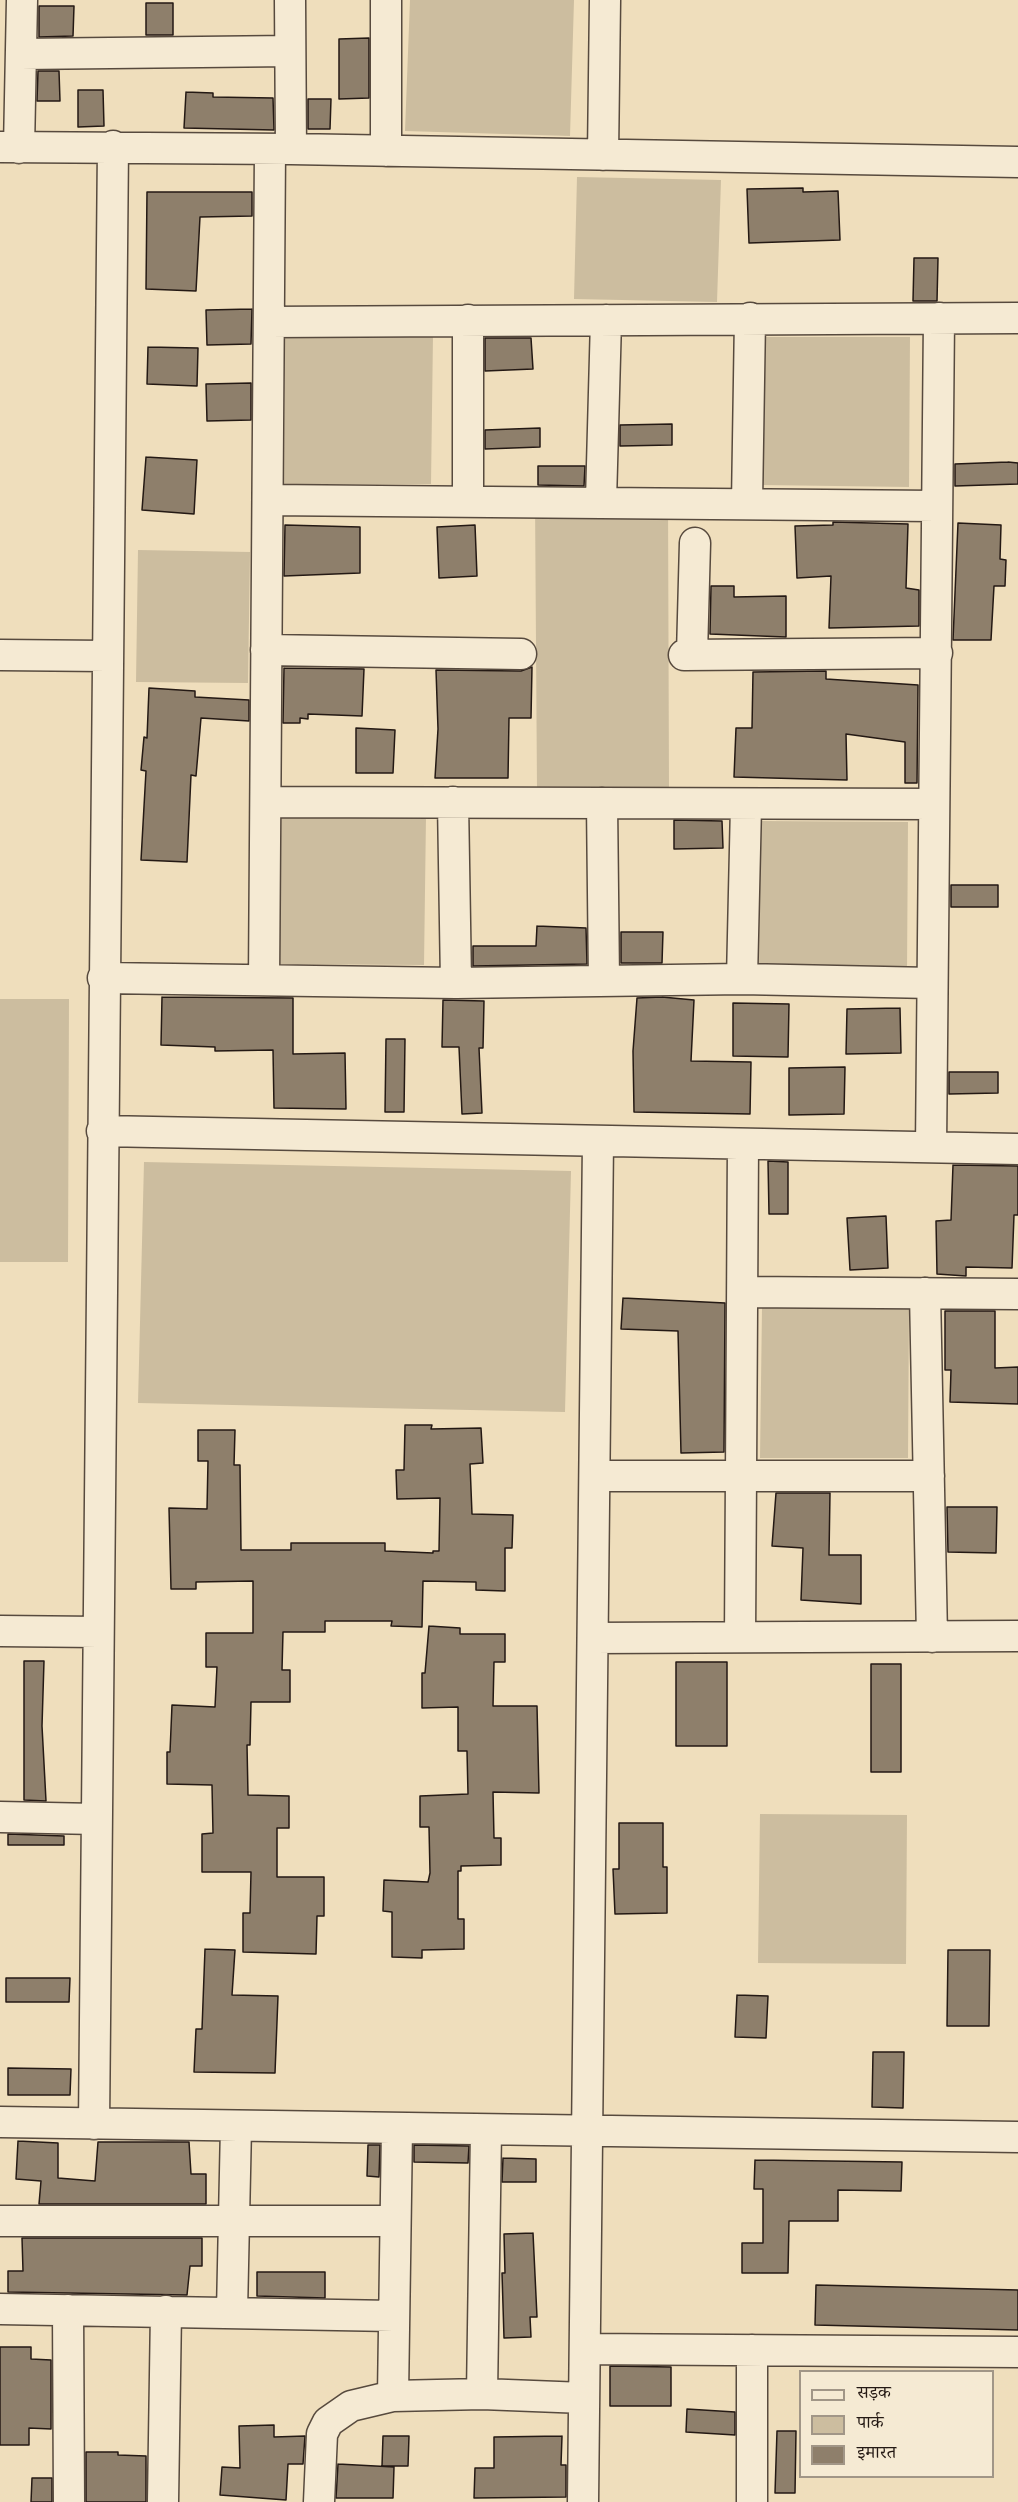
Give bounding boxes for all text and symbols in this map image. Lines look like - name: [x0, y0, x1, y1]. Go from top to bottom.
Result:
- legend: [799, 2370, 994, 2478]
- text: सड़क: [857, 2381, 891, 2403]
- text: पार्क: [857, 2411, 884, 2433]
- text: इमारत: [857, 2441, 896, 2463]

